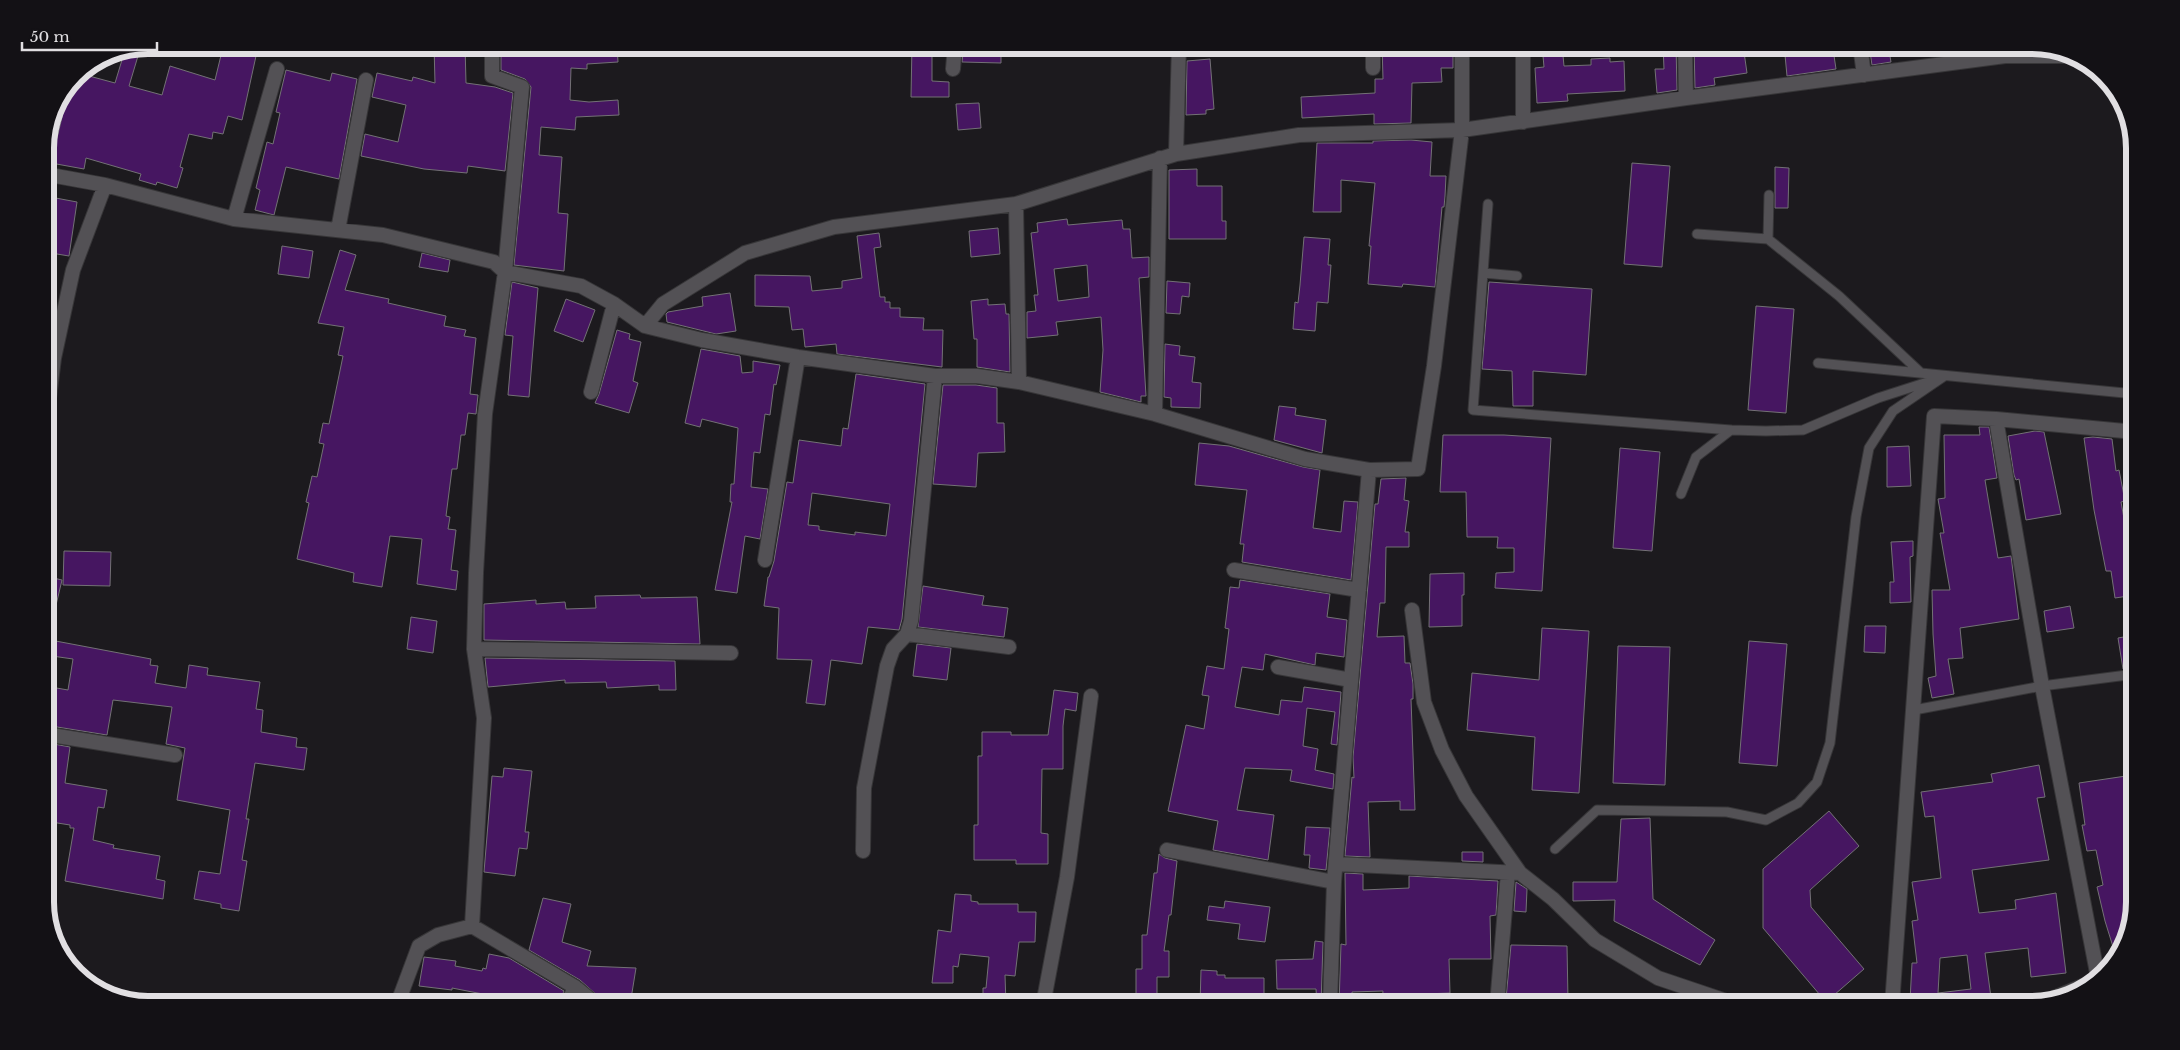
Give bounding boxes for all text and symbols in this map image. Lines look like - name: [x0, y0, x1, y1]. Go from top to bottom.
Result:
- scale bar: [22, 20, 158, 52]
- text: 50 m: [30, 27, 70, 46]

